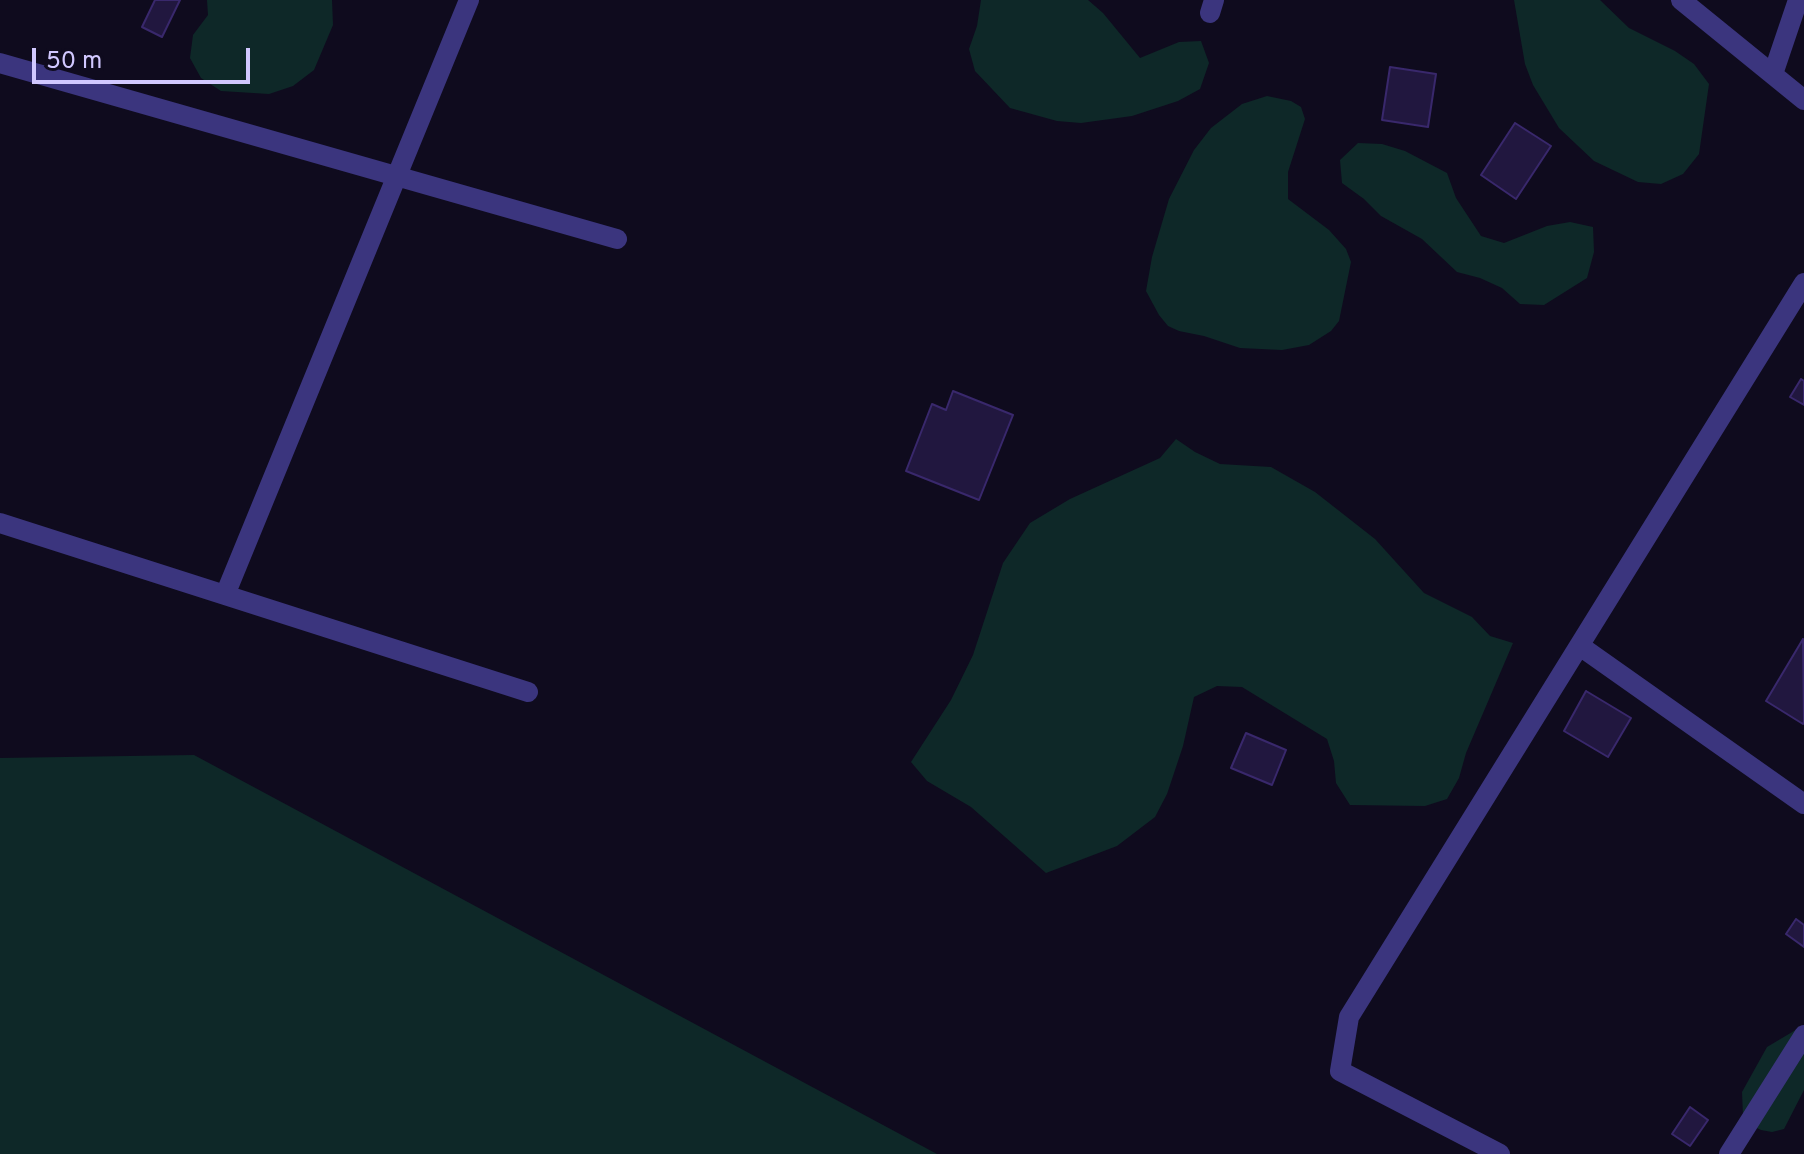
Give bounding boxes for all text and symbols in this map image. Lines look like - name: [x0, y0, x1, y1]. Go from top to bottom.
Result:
- scale bar: [36, 32, 254, 82]
- text: 50 m: [46, 47, 102, 77]

